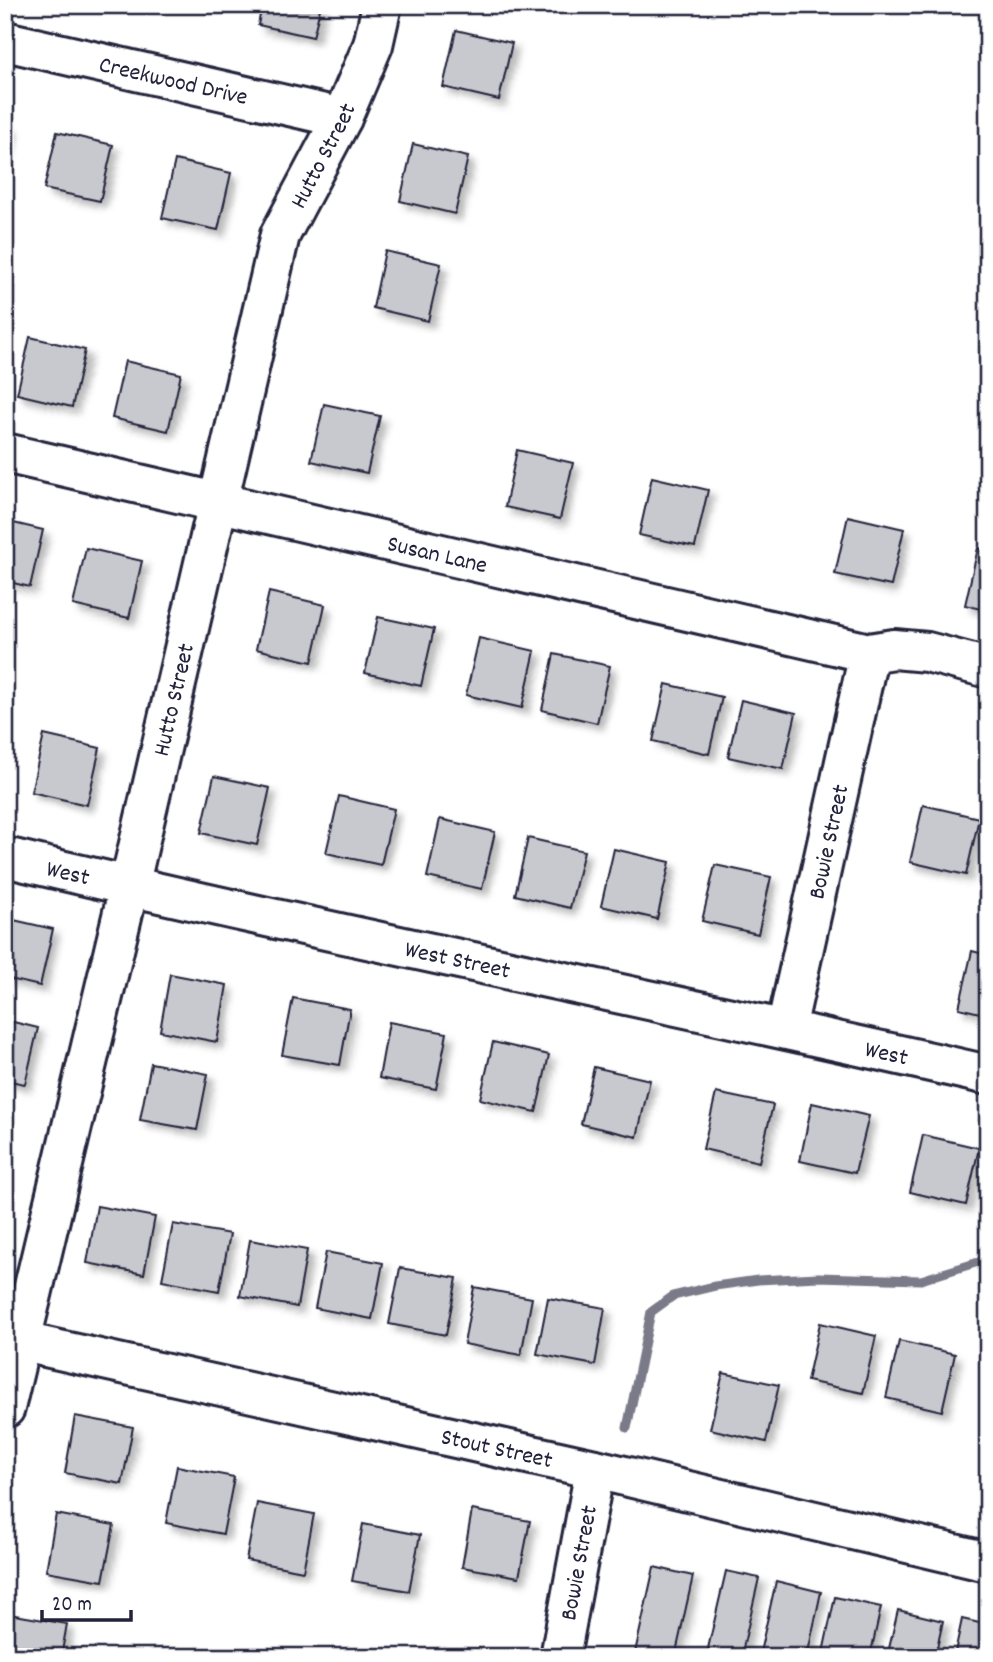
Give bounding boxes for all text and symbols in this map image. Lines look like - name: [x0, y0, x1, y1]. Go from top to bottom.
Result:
- street label: Creekwood Drive: [95, 49, 251, 116]
- street label: Hutto Street: [283, 98, 366, 215]
- street label: Susan Lane: [384, 528, 490, 584]
- street label: Hutto Street: [146, 640, 205, 760]
- street label: Bowie Street: [801, 782, 859, 903]
- street label: West: [43, 853, 93, 896]
- street label: West Street: [401, 934, 513, 990]
- street label: West: [861, 1034, 911, 1076]
- street label: Stout Street: [437, 1421, 555, 1479]
- street label: Bowie Street: [553, 1503, 608, 1623]
- scale bar: [42, 1578, 131, 1622]
- text: 20 m: [52, 1591, 92, 1621]

